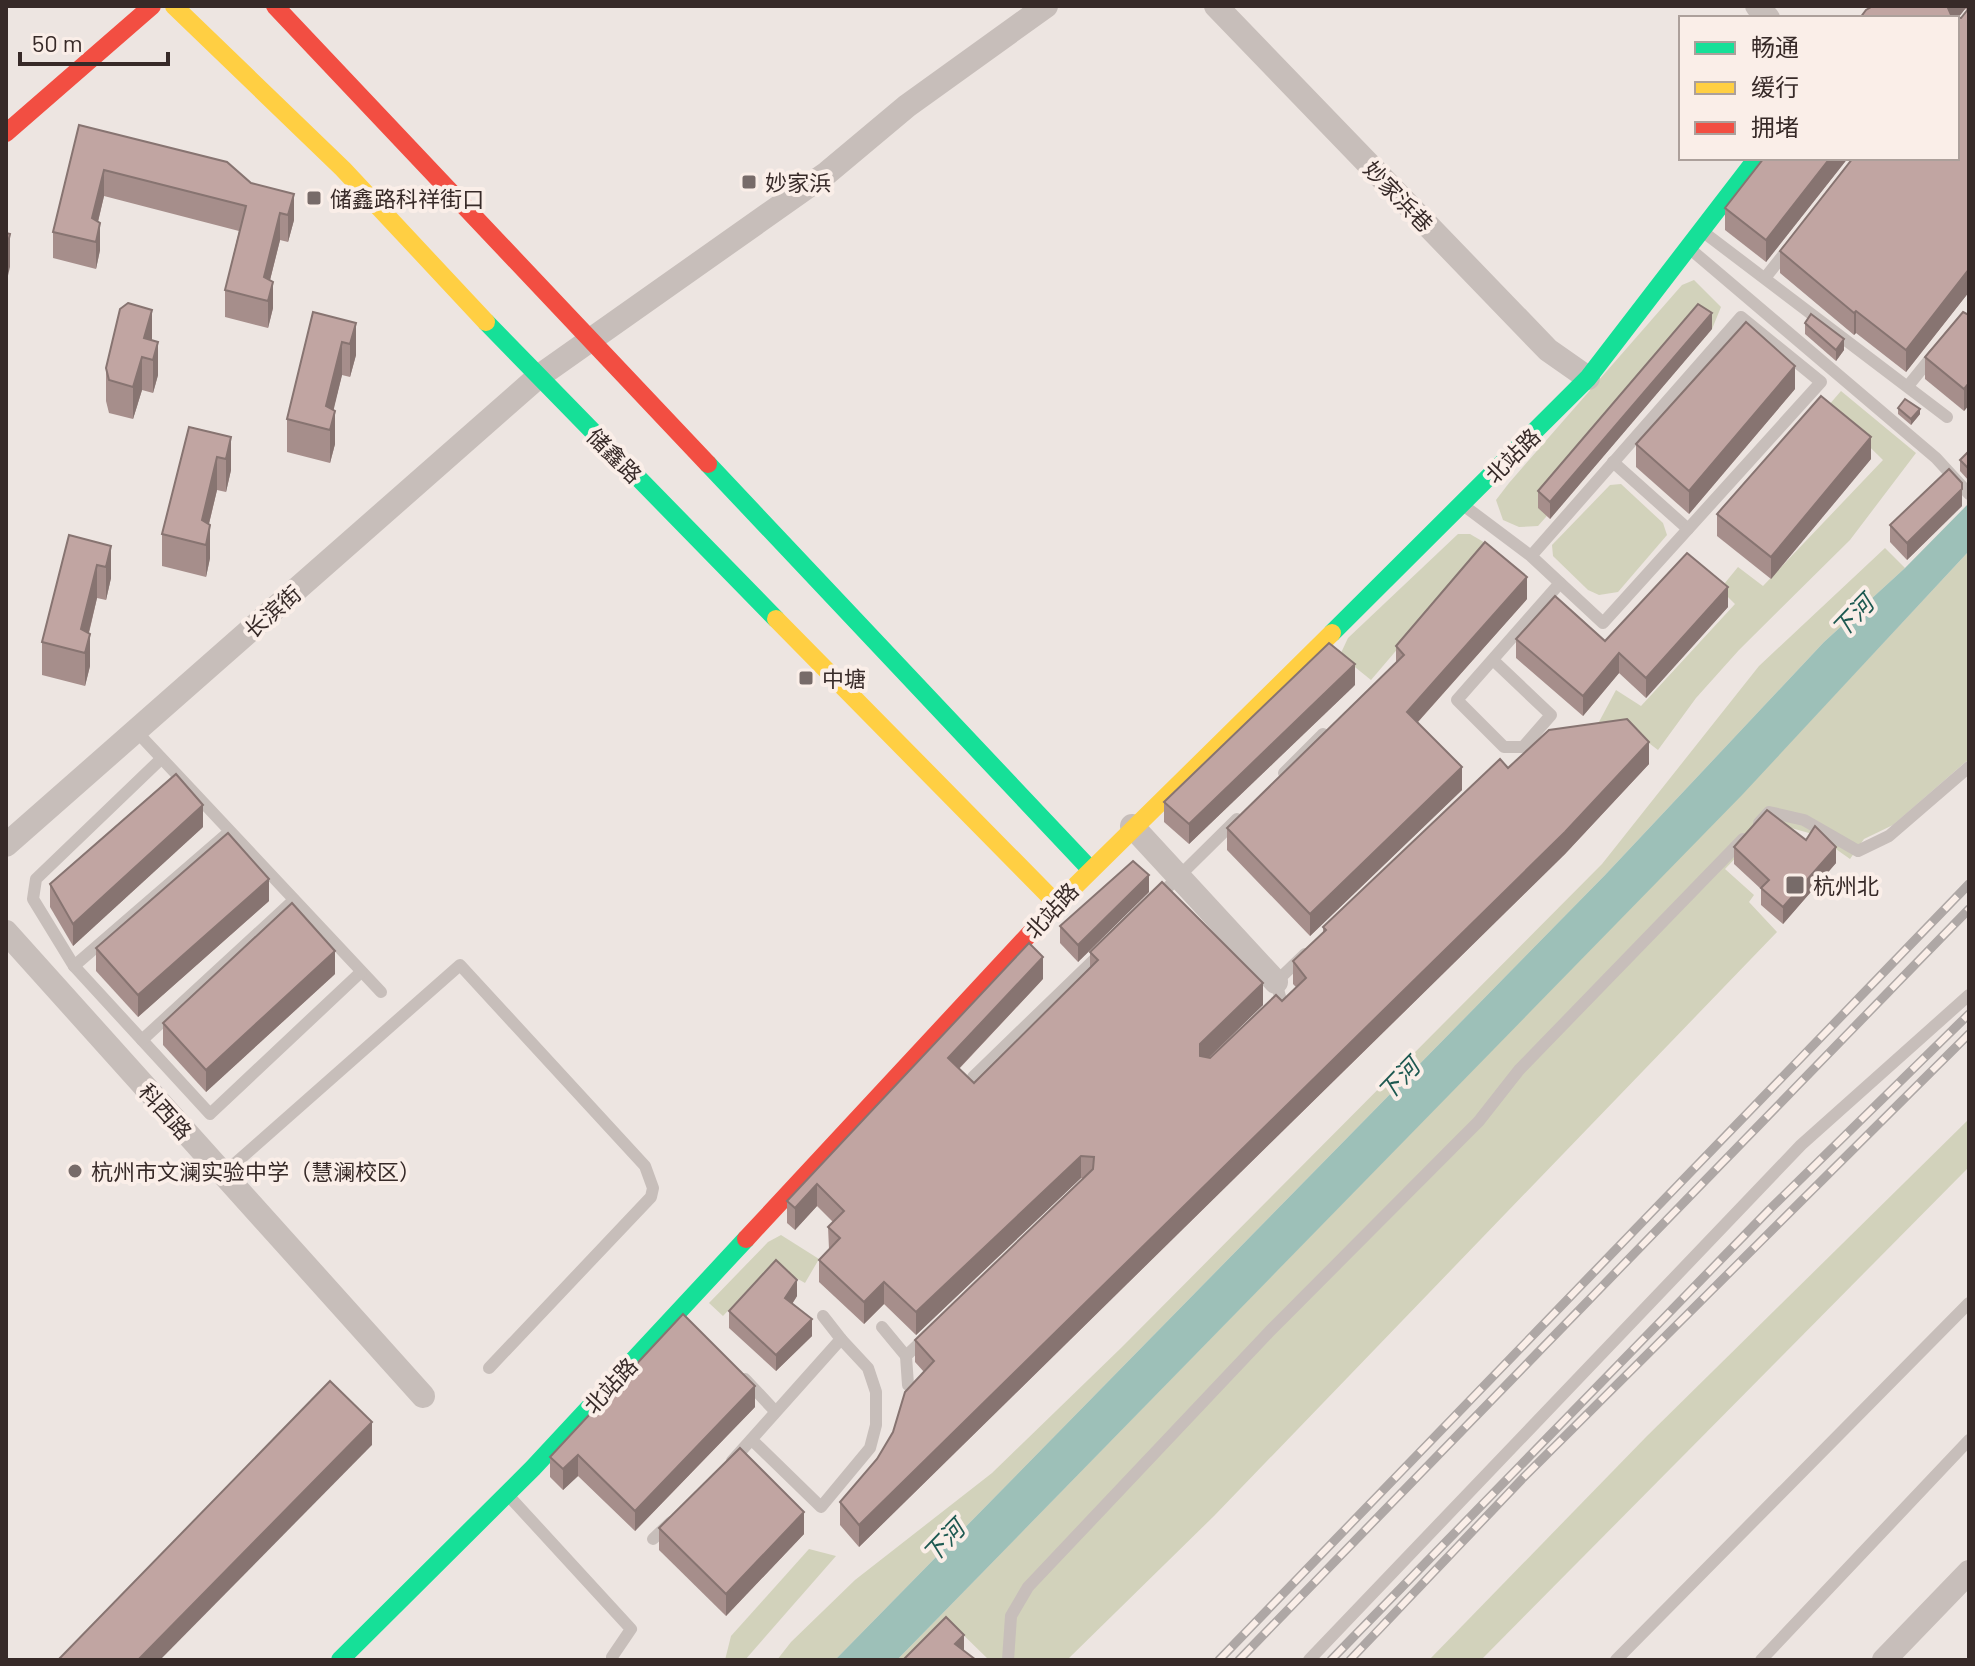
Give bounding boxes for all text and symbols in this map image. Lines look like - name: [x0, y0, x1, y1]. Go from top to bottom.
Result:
- scale bar: [20, 16, 168, 66]
- legend: [1679, 16, 1959, 160]
- text: 50 m: [32, 28, 83, 57]
- text: 畅通: [1751, 32, 1799, 61]
- text: 缓行: [1751, 72, 1799, 101]
- text: 拥堵: [1751, 112, 1799, 141]
- street label: 妙家浜巷: [1359, 155, 1439, 237]
- place label: 妙家浜: [765, 169, 831, 195]
- marker: 妙家浜: [740, 173, 758, 191]
- place label: 储鑫路科祥街口: [330, 185, 484, 211]
- marker: 储鑫路科祥街口: [305, 189, 323, 207]
- street label: 储鑫路: [582, 422, 648, 488]
- street label: 北站路: [1479, 422, 1545, 488]
- street label: 长滨街: [239, 580, 305, 642]
- water label: 下河: [1825, 586, 1882, 643]
- place label: 中塘: [822, 665, 866, 691]
- marker: 中塘: [797, 669, 815, 687]
- place label: 杭州北: [1813, 872, 1879, 898]
- marker: 杭州北: [1784, 874, 1806, 896]
- street label: 北站路: [1019, 877, 1083, 943]
- water label: 下河: [1371, 1049, 1428, 1106]
- street label: 科西路: [134, 1078, 198, 1144]
- place label: 杭州市文澜实验中学（慧澜校区）: [91, 1158, 421, 1184]
- marker: 杭州市文澜实验中学（慧澜校区）: [66, 1162, 84, 1180]
- street label: 北站路: [578, 1352, 642, 1418]
- water label: 下河: [916, 1511, 973, 1568]

